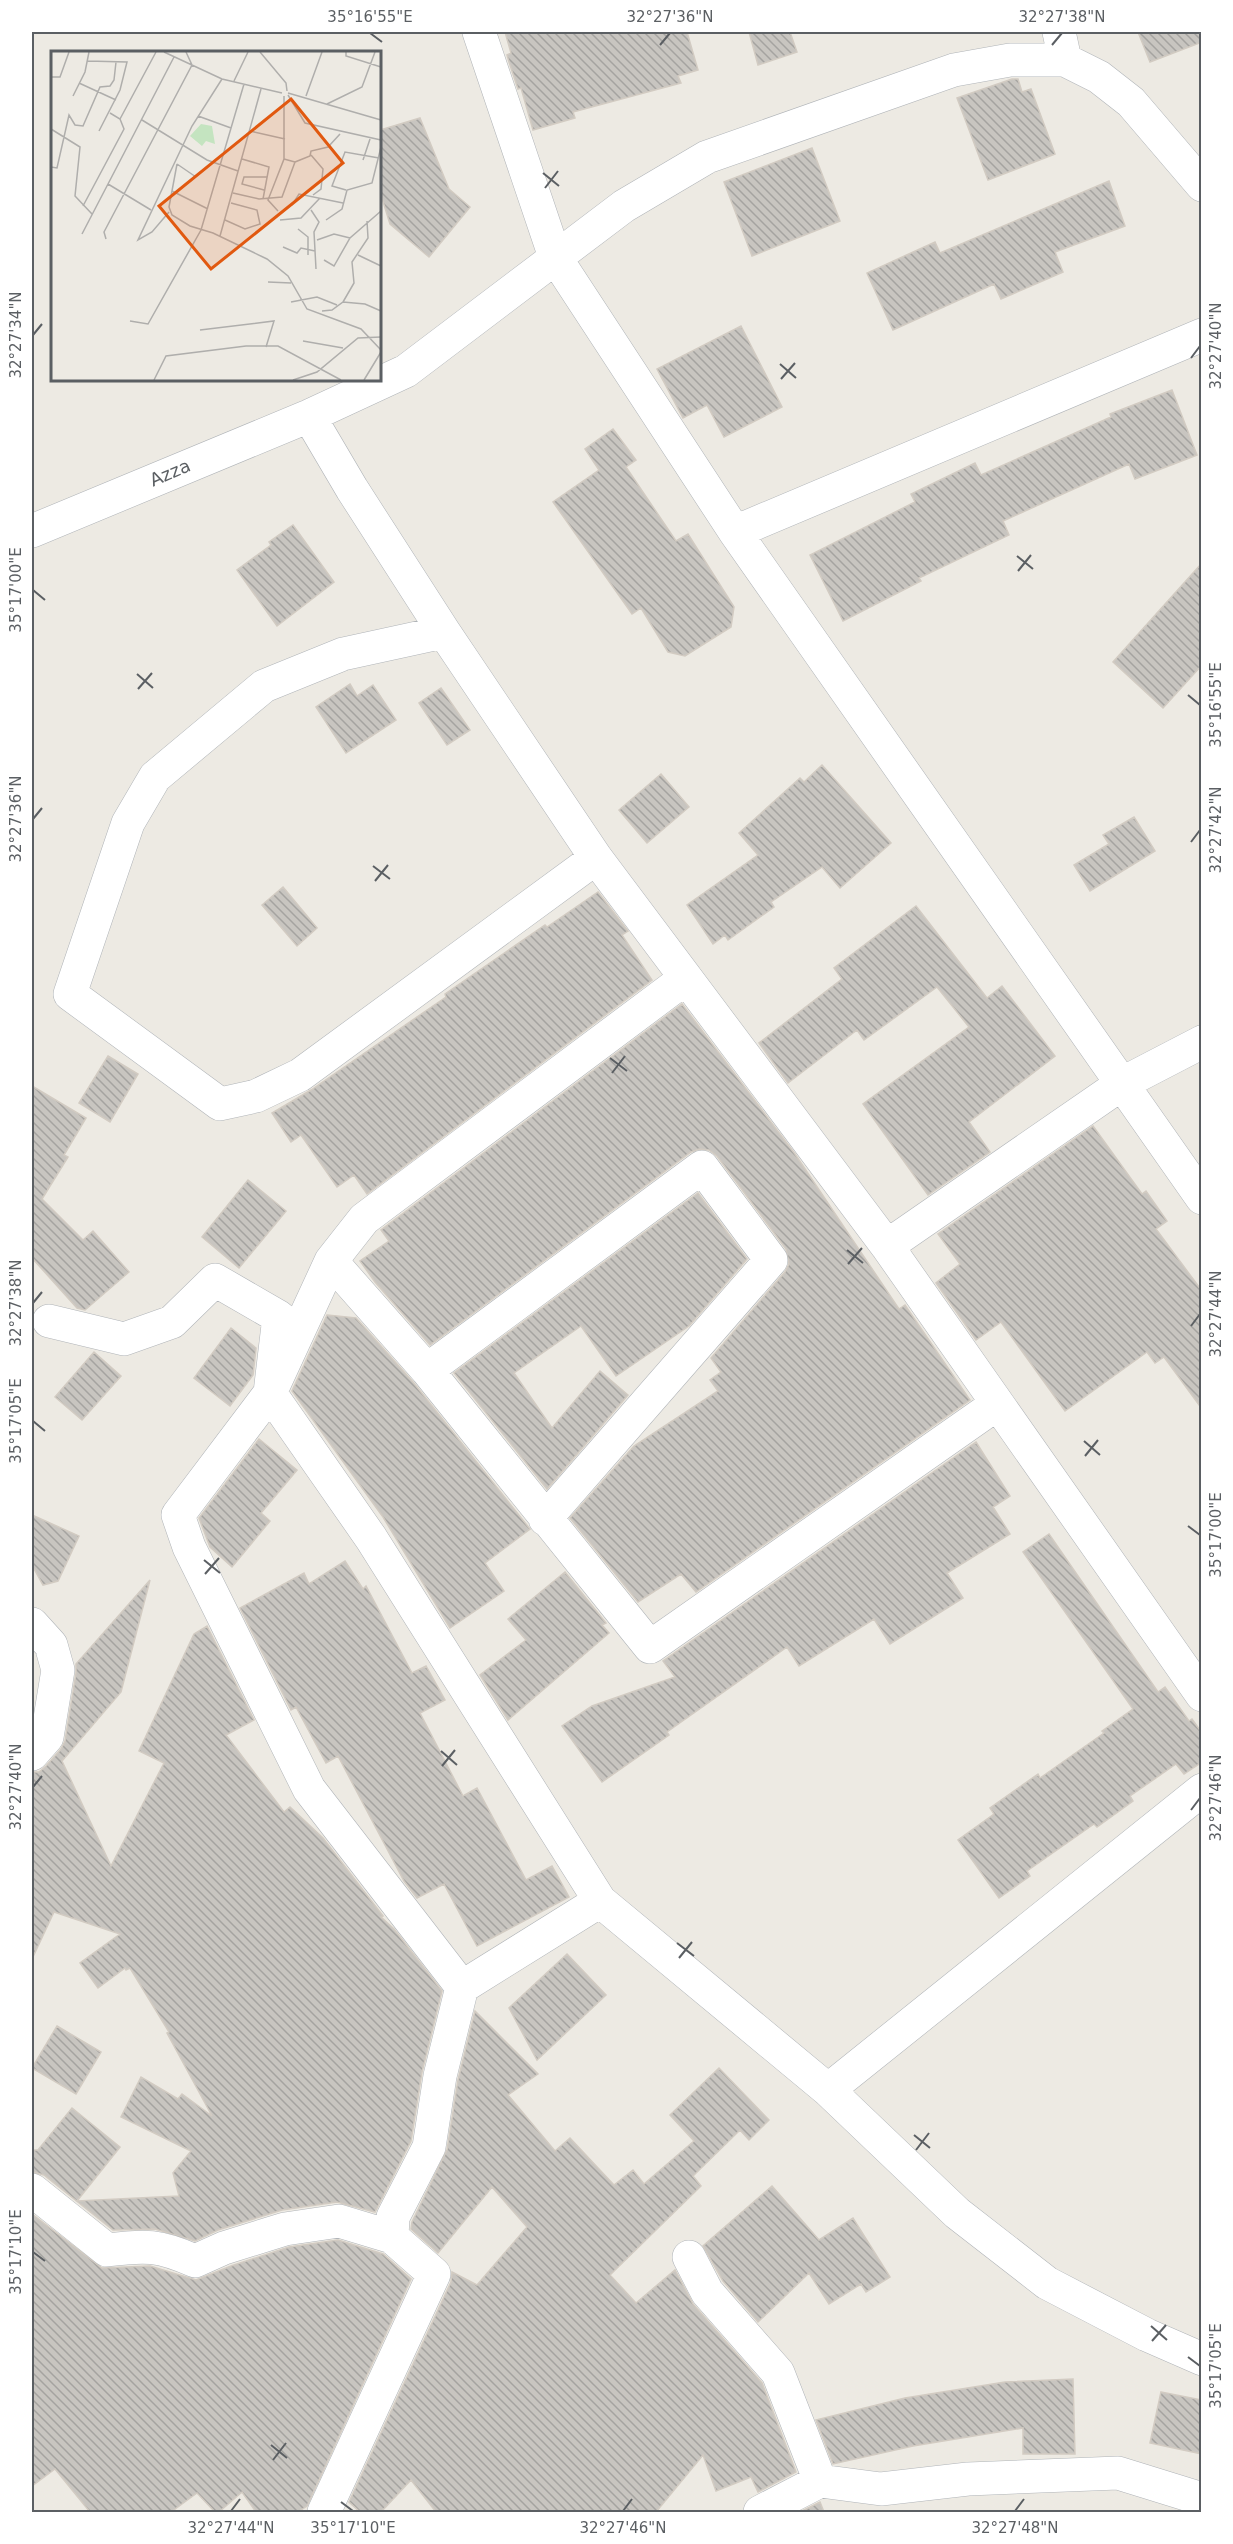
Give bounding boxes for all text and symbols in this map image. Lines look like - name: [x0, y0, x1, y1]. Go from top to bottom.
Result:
- text: 35°16'55"E: [327, 8, 413, 26]
- text: 32°27'36"N: [626, 8, 714, 26]
- text: 32°27'38"N: [1018, 8, 1106, 26]
- inset map: [51, 51, 381, 381]
- text: 32°27'34"N: [7, 291, 25, 379]
- text: 32°27'40"N: [1207, 302, 1225, 390]
- street label: Azza: [146, 455, 193, 490]
- text: 35°17'00"E: [7, 547, 25, 633]
- text: 35°16'55"E: [1207, 662, 1225, 748]
- text: 32°27'36"N: [7, 775, 25, 863]
- text: 32°27'42"N: [1207, 786, 1225, 874]
- text: 32°27'38"N: [7, 1259, 25, 1347]
- text: 32°27'44"N: [1207, 1270, 1225, 1358]
- text: 35°17'05"E: [7, 1378, 25, 1464]
- text: 35°17'00"E: [1207, 1492, 1225, 1578]
- text: 32°27'40"N: [7, 1743, 25, 1831]
- text: 32°27'46"N: [1207, 1754, 1225, 1842]
- text: 35°17'10"E: [7, 2209, 25, 2295]
- text: 35°17'05"E: [1207, 2323, 1225, 2409]
- text: 32°27'44"N: [187, 2519, 275, 2537]
- text: 35°17'10"E: [310, 2519, 396, 2537]
- text: 32°27'46"N: [579, 2519, 667, 2537]
- text: 32°27'48"N: [971, 2519, 1059, 2537]

